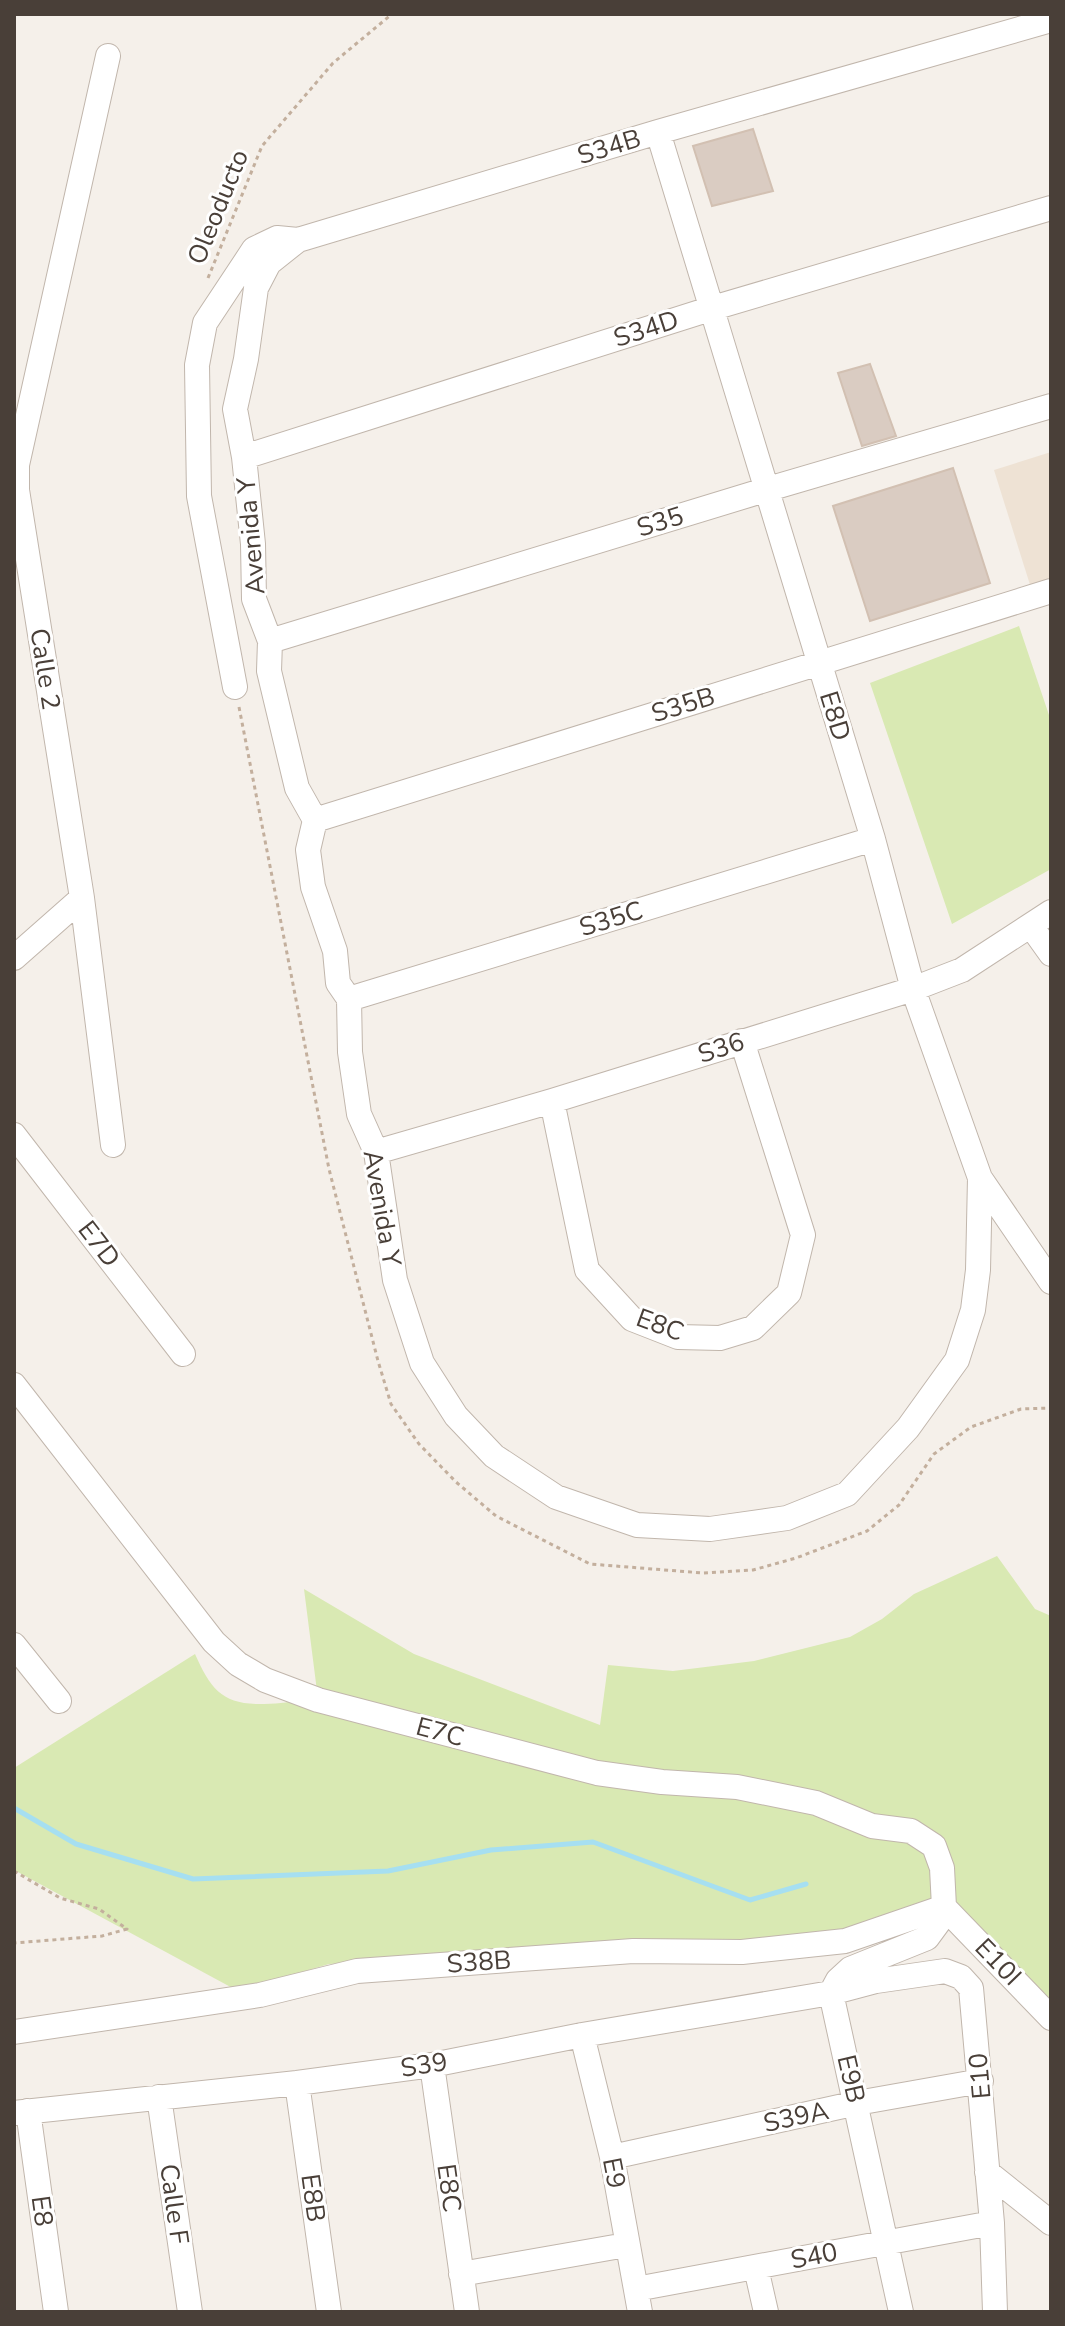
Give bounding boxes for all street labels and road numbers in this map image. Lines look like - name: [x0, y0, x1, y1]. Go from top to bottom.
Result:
- street label: S34B: [573, 121, 645, 173]
- street label: Oleoducto: [179, 144, 257, 270]
- street label: S34D: [609, 302, 683, 356]
- street label: Avenida Y: [228, 476, 274, 596]
- street label: S35: [632, 498, 688, 546]
- street label: Calle 2: [21, 626, 69, 712]
- street label: S35B: [647, 679, 719, 731]
- street label: E8D: [811, 687, 859, 745]
- street label: S35C: [575, 893, 647, 945]
- street label: S36: [693, 1024, 749, 1072]
- street label: Avenida Y: [355, 1147, 409, 1269]
- street label: E7D: [70, 1214, 128, 1274]
- street label: E8C: [631, 1300, 689, 1350]
- street label: E7C: [412, 1709, 468, 1755]
- street label: E10I: [967, 1931, 1029, 1993]
- street label: S38B: [445, 1942, 513, 1982]
- street label: S39: [398, 2044, 450, 2086]
- street label: E10: [961, 2051, 999, 2101]
- street label: E9B: [829, 2052, 873, 2106]
- street label: S39A: [760, 2093, 832, 2141]
- street label: E9: [594, 2155, 634, 2191]
- street label: Calle F: [151, 2162, 197, 2246]
- street label: E8C: [428, 2162, 470, 2214]
- street label: E8B: [292, 2172, 334, 2224]
- street label: E8: [23, 2193, 61, 2229]
- street label: S40: [787, 2234, 841, 2278]

